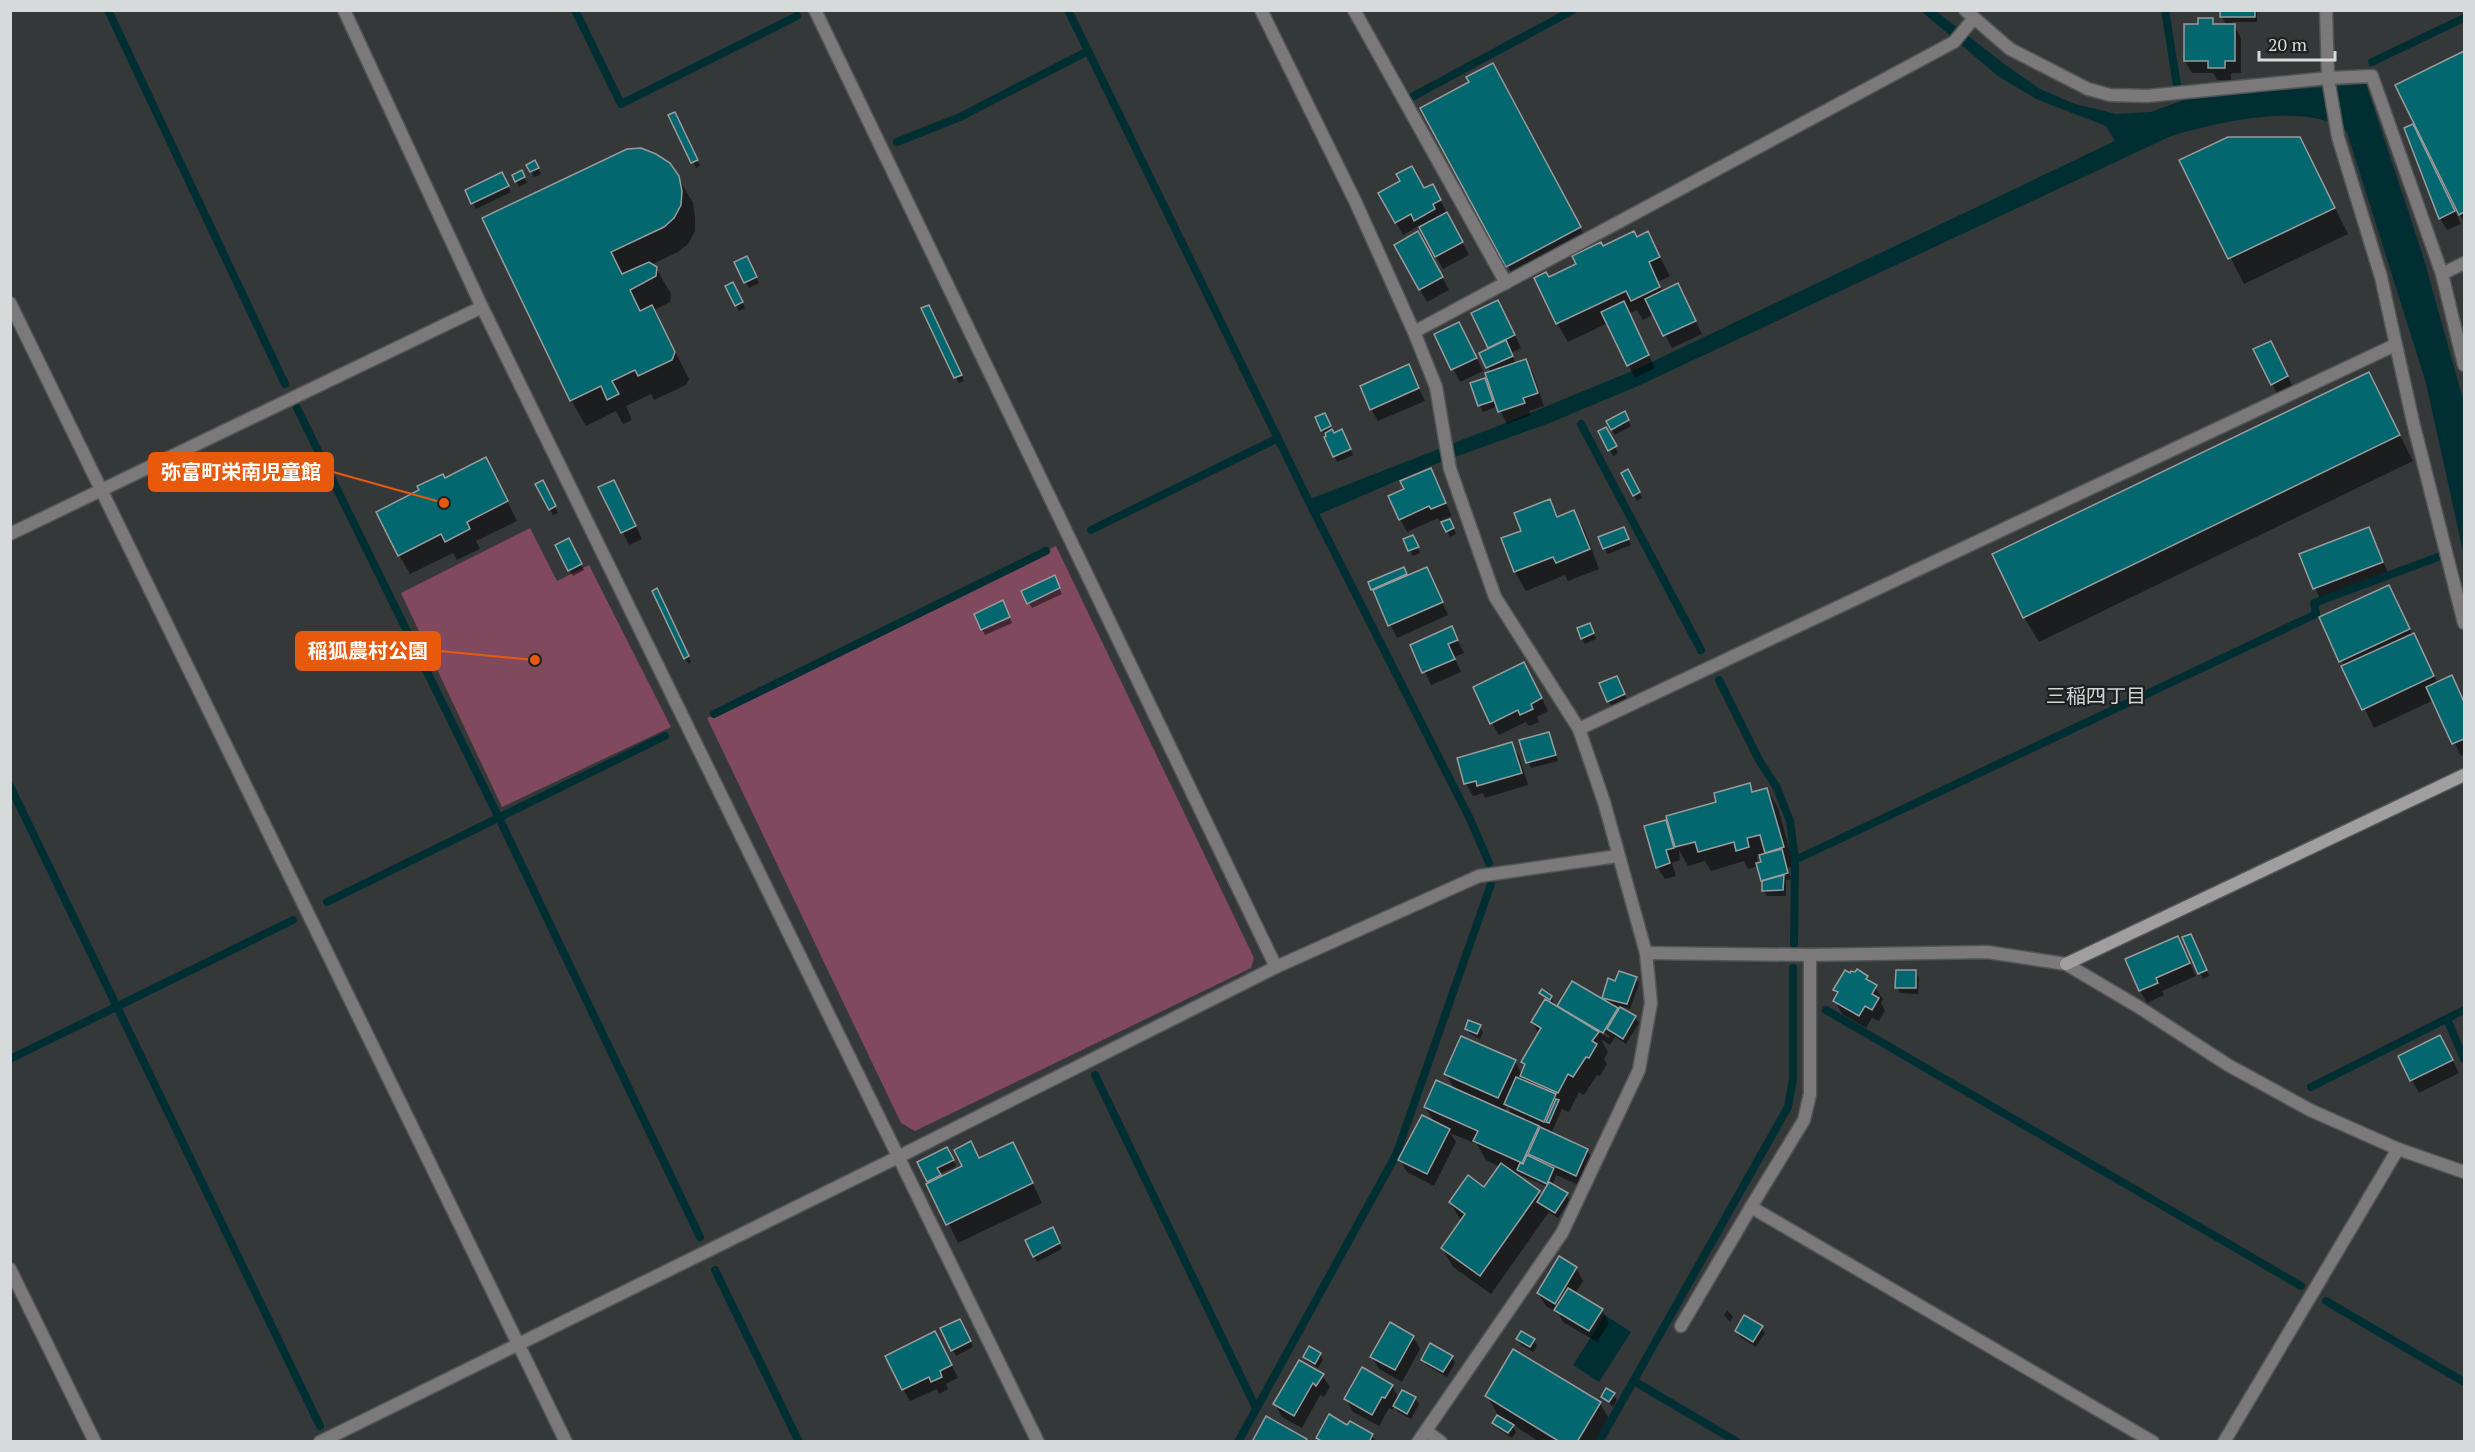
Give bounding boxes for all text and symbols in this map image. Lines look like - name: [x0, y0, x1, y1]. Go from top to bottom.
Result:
- scale bar: [2259, 24, 2336, 62]
- text: 20 m: [2268, 32, 2308, 56]
- callout: 弥富町栄南児童館: [149, 453, 333, 491]
- text: 弥富町栄南児童館: [161, 458, 321, 485]
- callout: 稲狐農村公園: [296, 632, 440, 670]
- text: 稲狐農村公園: [308, 637, 428, 664]
- district label: 三稲四丁目: [2046, 682, 2146, 709]

